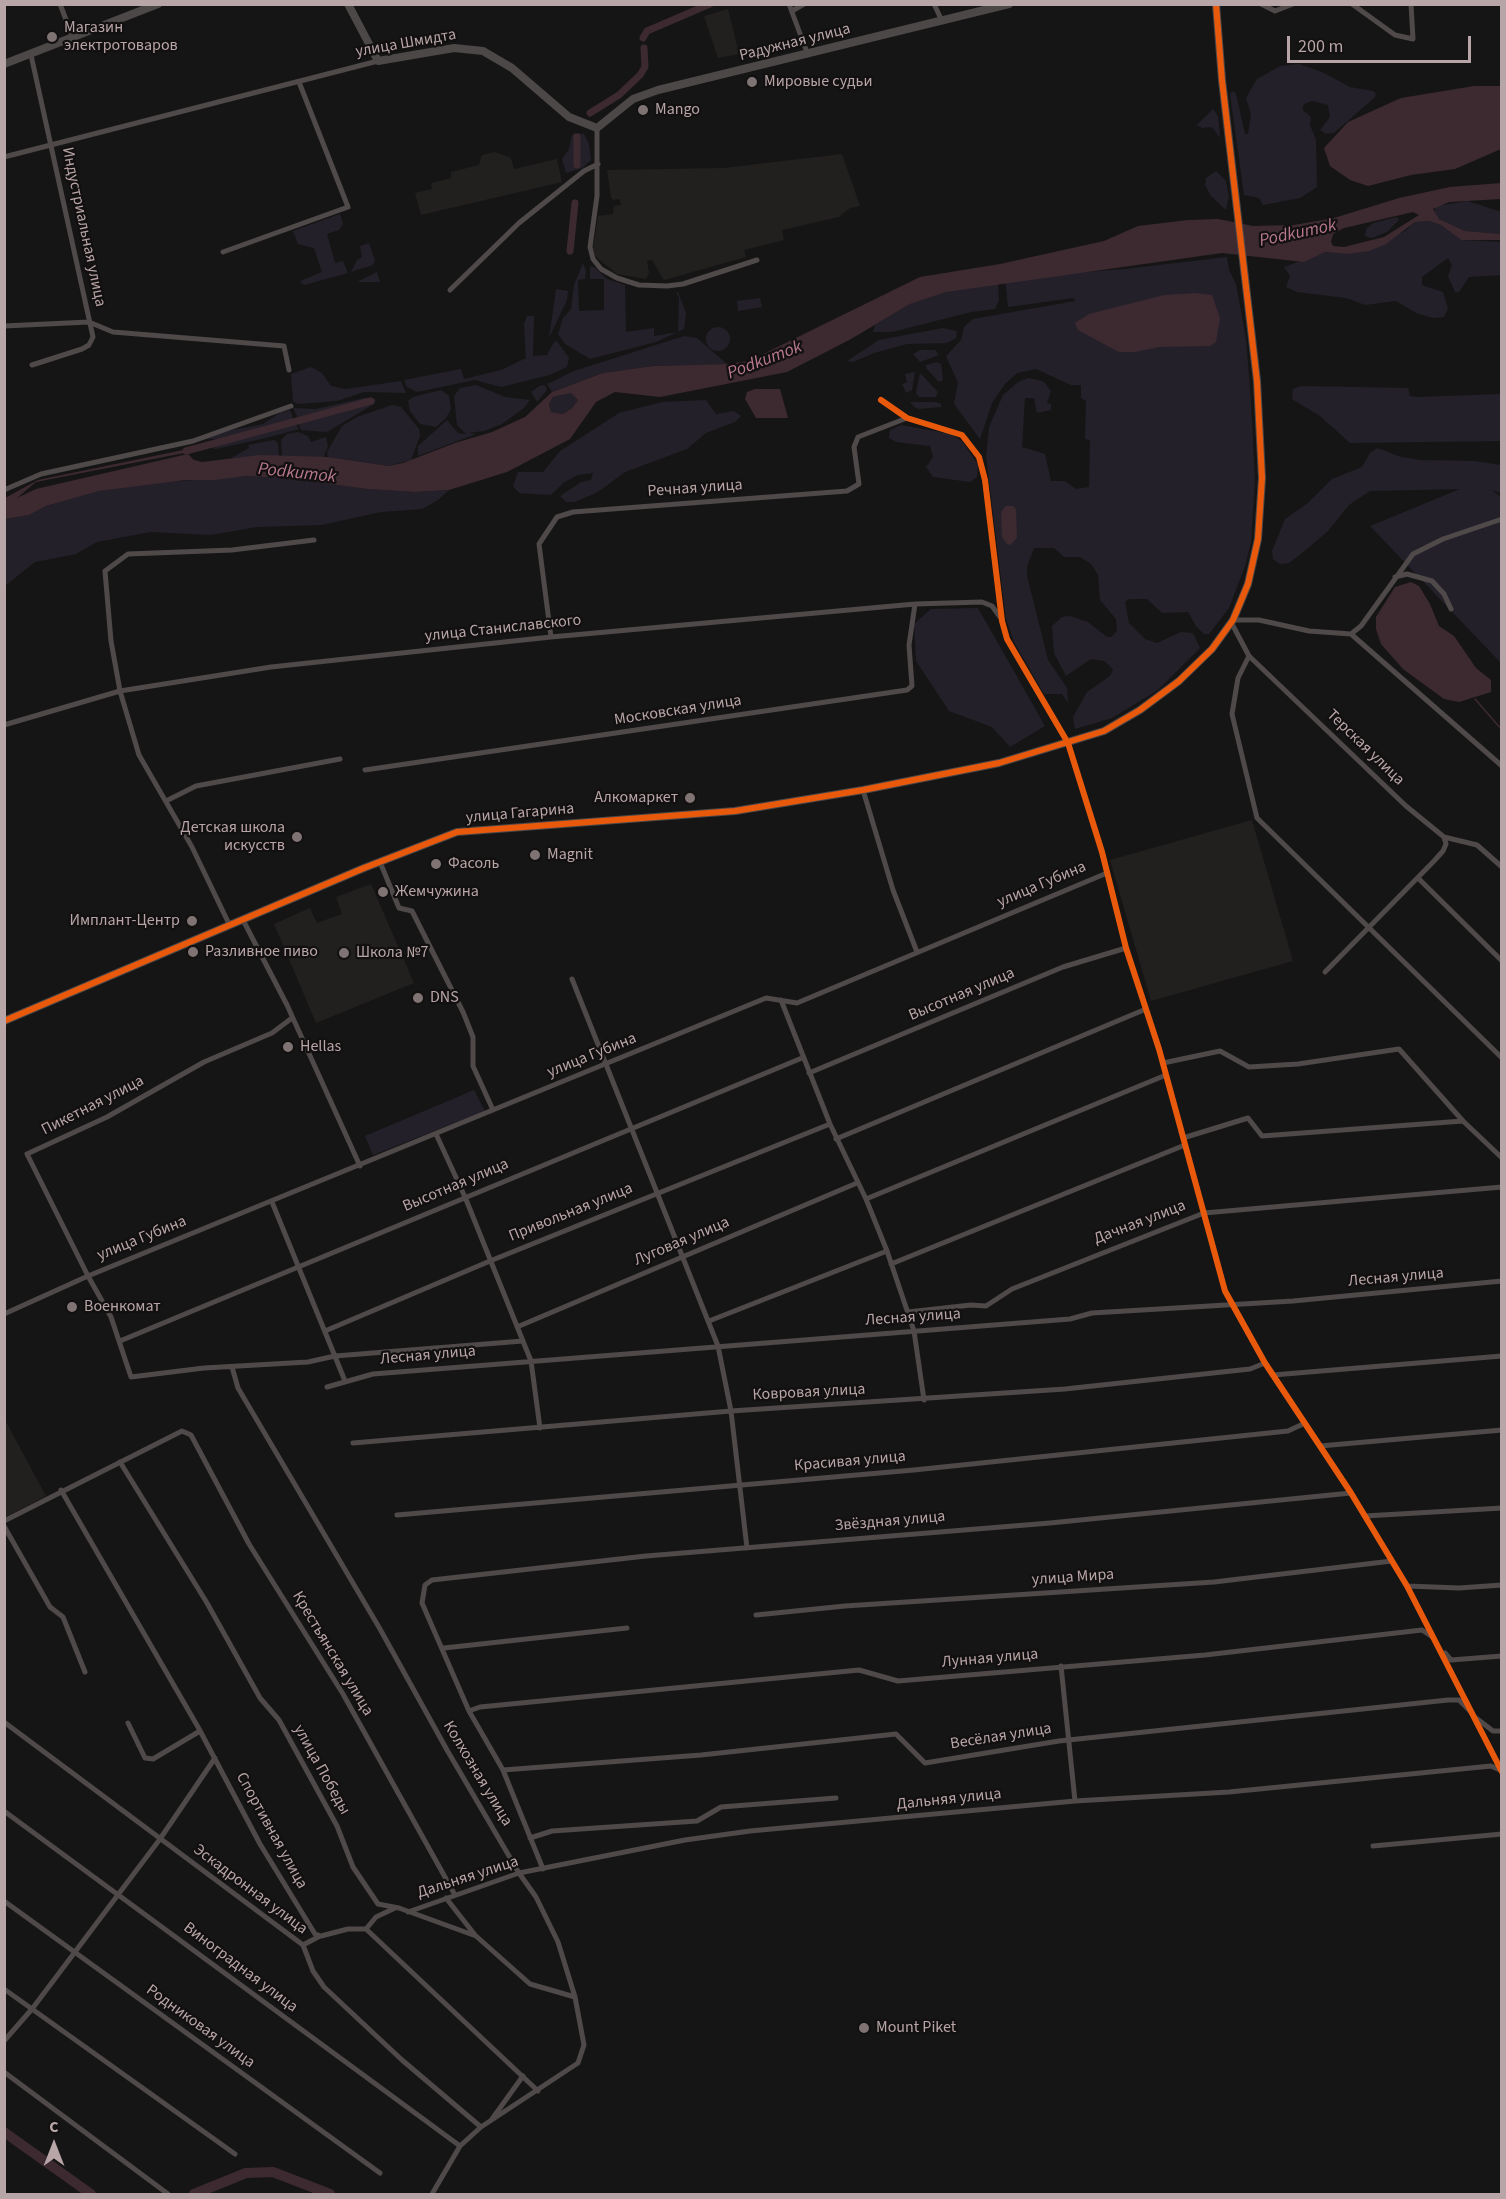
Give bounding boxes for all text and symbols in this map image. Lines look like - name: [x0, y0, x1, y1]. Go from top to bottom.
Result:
- place label: Магазин электротоваров: [64, 18, 178, 56]
- street label: Радужная улица: [738, 20, 852, 66]
- scale bar: [1290, 24, 1474, 62]
- street label: улица Шмидта: [354, 26, 458, 62]
- marker: Магазин электротоваров: [45, 30, 59, 44]
- text: 200 m: [1298, 34, 1343, 59]
- place label: Мировые судьи: [764, 72, 872, 92]
- marker: Мировые судьи: [745, 75, 759, 89]
- place label: Mango: [655, 100, 700, 120]
- marker: Mango: [636, 103, 650, 117]
- street label: Индустриальная улица: [57, 145, 109, 309]
- water label: Podkumok: [1257, 215, 1339, 253]
- water label: Podkumok: [724, 337, 806, 385]
- water label: Podkumok: [257, 459, 337, 489]
- street label: Речная улица: [647, 476, 743, 502]
- street label: улица Станиславского: [424, 611, 582, 647]
- street label: Московская улица: [613, 691, 743, 731]
- street label: Терская улица: [1322, 706, 1408, 790]
- place label: Алкомаркет: [594, 788, 678, 808]
- marker: Алкомаркет: [683, 791, 697, 805]
- street label: улица Гагарина: [465, 800, 575, 828]
- place label: Детская школа искусств: [180, 818, 285, 856]
- marker: Детская школа искусств: [290, 830, 304, 844]
- place label: Magnit: [547, 845, 593, 865]
- marker: Magnit: [528, 848, 542, 862]
- place label: Фасоль: [448, 854, 499, 874]
- marker: Фасоль: [429, 857, 443, 871]
- street label: улица Губина: [995, 858, 1089, 912]
- place label: Жемчужина: [395, 882, 479, 902]
- marker: Жемчужина: [376, 885, 390, 899]
- place label: Имплант-Центр: [69, 911, 180, 931]
- marker: Имплант-Центр: [185, 914, 199, 928]
- place label: Разливное пиво: [205, 942, 318, 962]
- place label: Школа №7: [356, 943, 428, 963]
- marker: Разливное пиво: [186, 945, 200, 959]
- marker: Школа №7: [337, 946, 351, 960]
- street label: Высотная улица: [906, 964, 1018, 1026]
- place label: DNS: [430, 988, 459, 1008]
- marker: DNS: [411, 991, 425, 1005]
- street label: улица Губина: [545, 1029, 639, 1083]
- place label: Hellas: [300, 1037, 341, 1057]
- marker: Hellas: [281, 1040, 295, 1054]
- street label: Пикетная улица: [38, 1072, 148, 1140]
- street label: Высотная улица: [400, 1155, 512, 1217]
- street label: Привольная улица: [506, 1179, 636, 1247]
- street label: Дачная улица: [1091, 1197, 1189, 1249]
- street label: улица Губина: [95, 1212, 189, 1266]
- street label: Луговая улица: [631, 1213, 733, 1271]
- street label: Лесная улица: [1347, 1264, 1445, 1292]
- place label: Военкомат: [84, 1297, 161, 1317]
- marker: Военкомат: [65, 1300, 79, 1314]
- street label: Лесная улица: [865, 1305, 961, 1331]
- street label: Лесная улица: [379, 1342, 477, 1370]
- street label: Ковровая улица: [752, 1380, 866, 1406]
- street label: Красивая улица: [793, 1448, 907, 1476]
- street label: Звёздная улица: [834, 1508, 946, 1536]
- street label: улица Мира: [1031, 1566, 1115, 1590]
- street label: Крестьянская улица: [287, 1588, 377, 1720]
- street label: Лунная улица: [941, 1645, 1039, 1673]
- street label: Колхозная улица: [438, 1718, 516, 1830]
- street label: Весёлая улица: [949, 1720, 1053, 1754]
- street label: улица Победы: [288, 1722, 354, 1818]
- street label: Спортивная улица: [231, 1769, 311, 1893]
- street label: Дальняя улица: [896, 1785, 1002, 1815]
- street label: Эскадронная улица: [189, 1841, 311, 1939]
- street label: Дальняя улица: [415, 1853, 521, 1903]
- street label: Виноградная улица: [179, 1919, 301, 2017]
- street label: Родниковая улица: [142, 1981, 258, 2073]
- place label: Mount Piket: [876, 2018, 956, 2038]
- marker: Mount Piket: [857, 2021, 871, 2035]
- north arrow: [24, 2115, 84, 2175]
- text: С: [49, 2116, 59, 2138]

